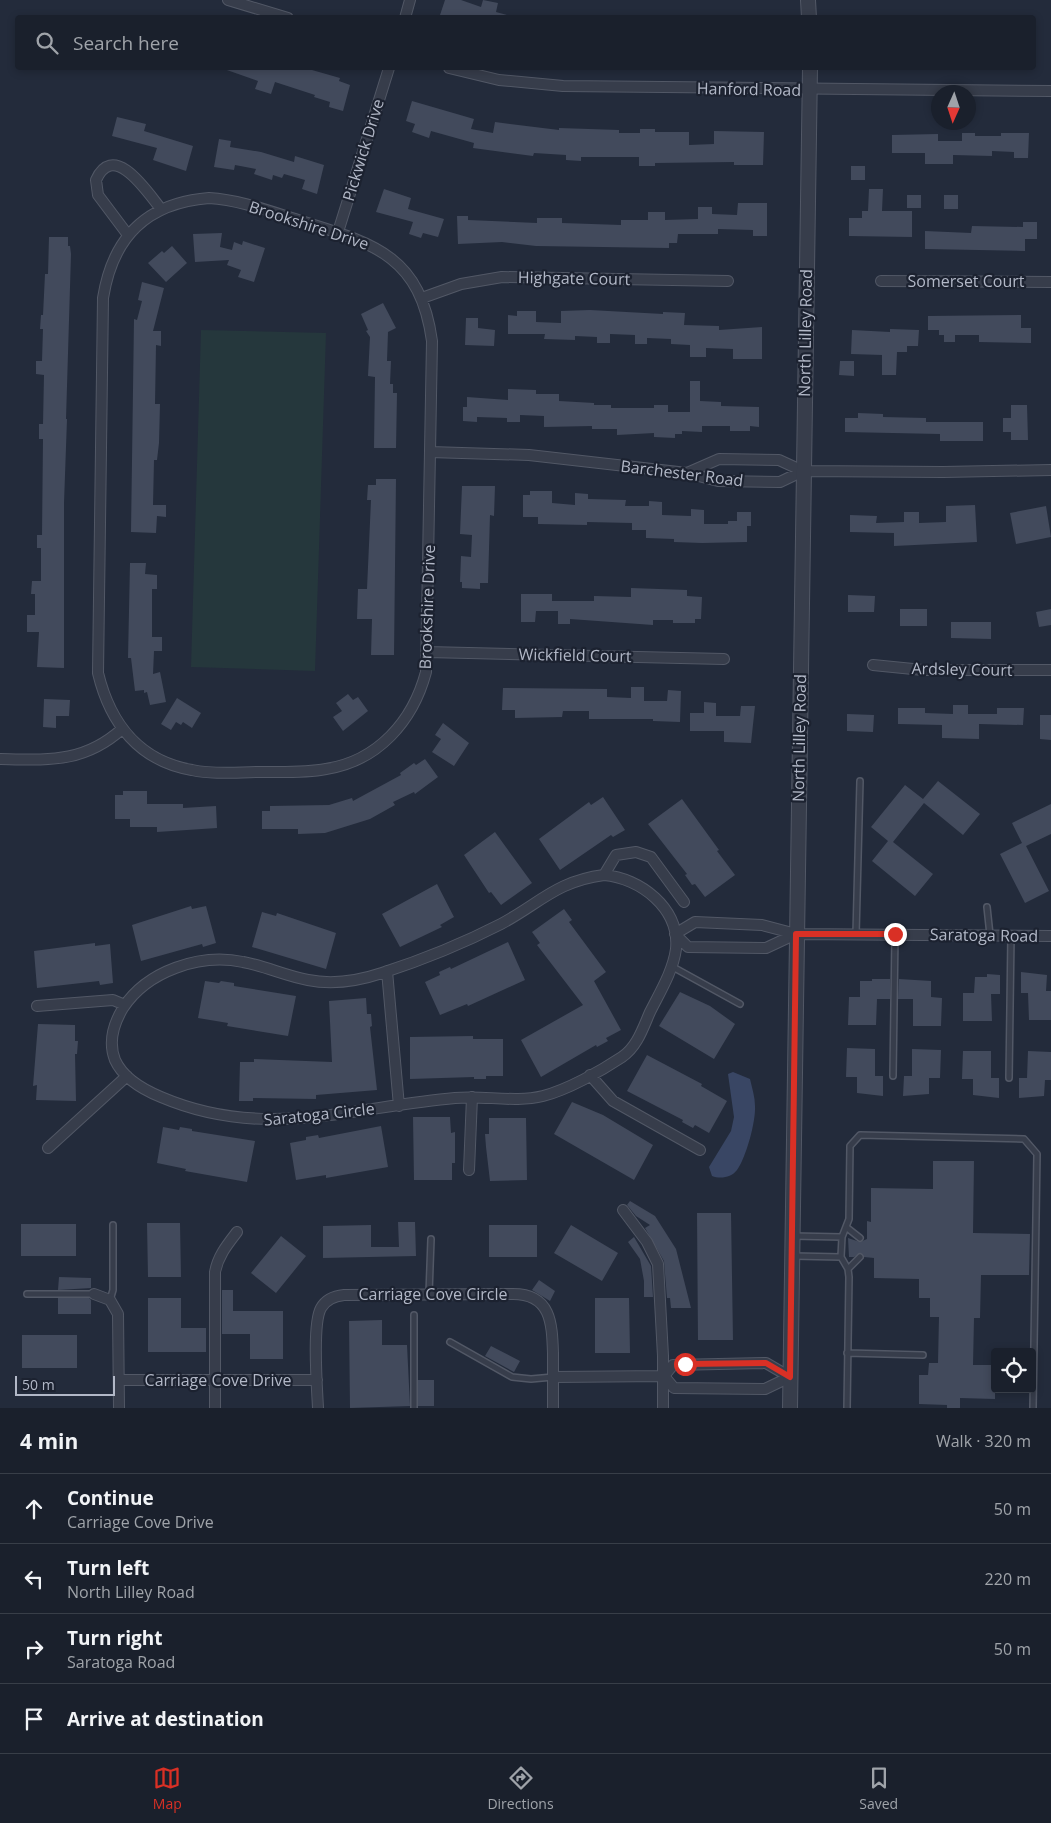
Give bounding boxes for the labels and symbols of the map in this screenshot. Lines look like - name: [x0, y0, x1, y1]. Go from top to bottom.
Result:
- street label: Hanford Road: [697, 77, 801, 101]
- north arrow: [931, 85, 976, 130]
- street label: Pickwick Drive: [337, 96, 389, 204]
- street label: Brookshire Drive: [246, 195, 372, 255]
- street label: Highgate Court: [518, 266, 631, 290]
- street label: North Lilley Road: [793, 269, 817, 397]
- street label: Somerset Court: [908, 270, 1025, 292]
- street label: Barchester Road: [619, 455, 745, 491]
- street label: Brookshire Drive: [414, 544, 440, 670]
- street label: Wickfield Court: [518, 643, 632, 667]
- street label: Ardsley Court: [911, 657, 1013, 681]
- street label: North Lilley Road: [787, 674, 811, 802]
- route end: [884, 923, 907, 946]
- street label: Saratoga Road: [930, 923, 1038, 947]
- street label: Saratoga Circle: [262, 1097, 376, 1131]
- street label: Carriage Cove Circle: [359, 1283, 508, 1305]
- route start: [674, 1353, 697, 1376]
- street label: Carriage Cove Drive: [145, 1369, 291, 1391]
- scale bar: [15, 1373, 115, 1396]

